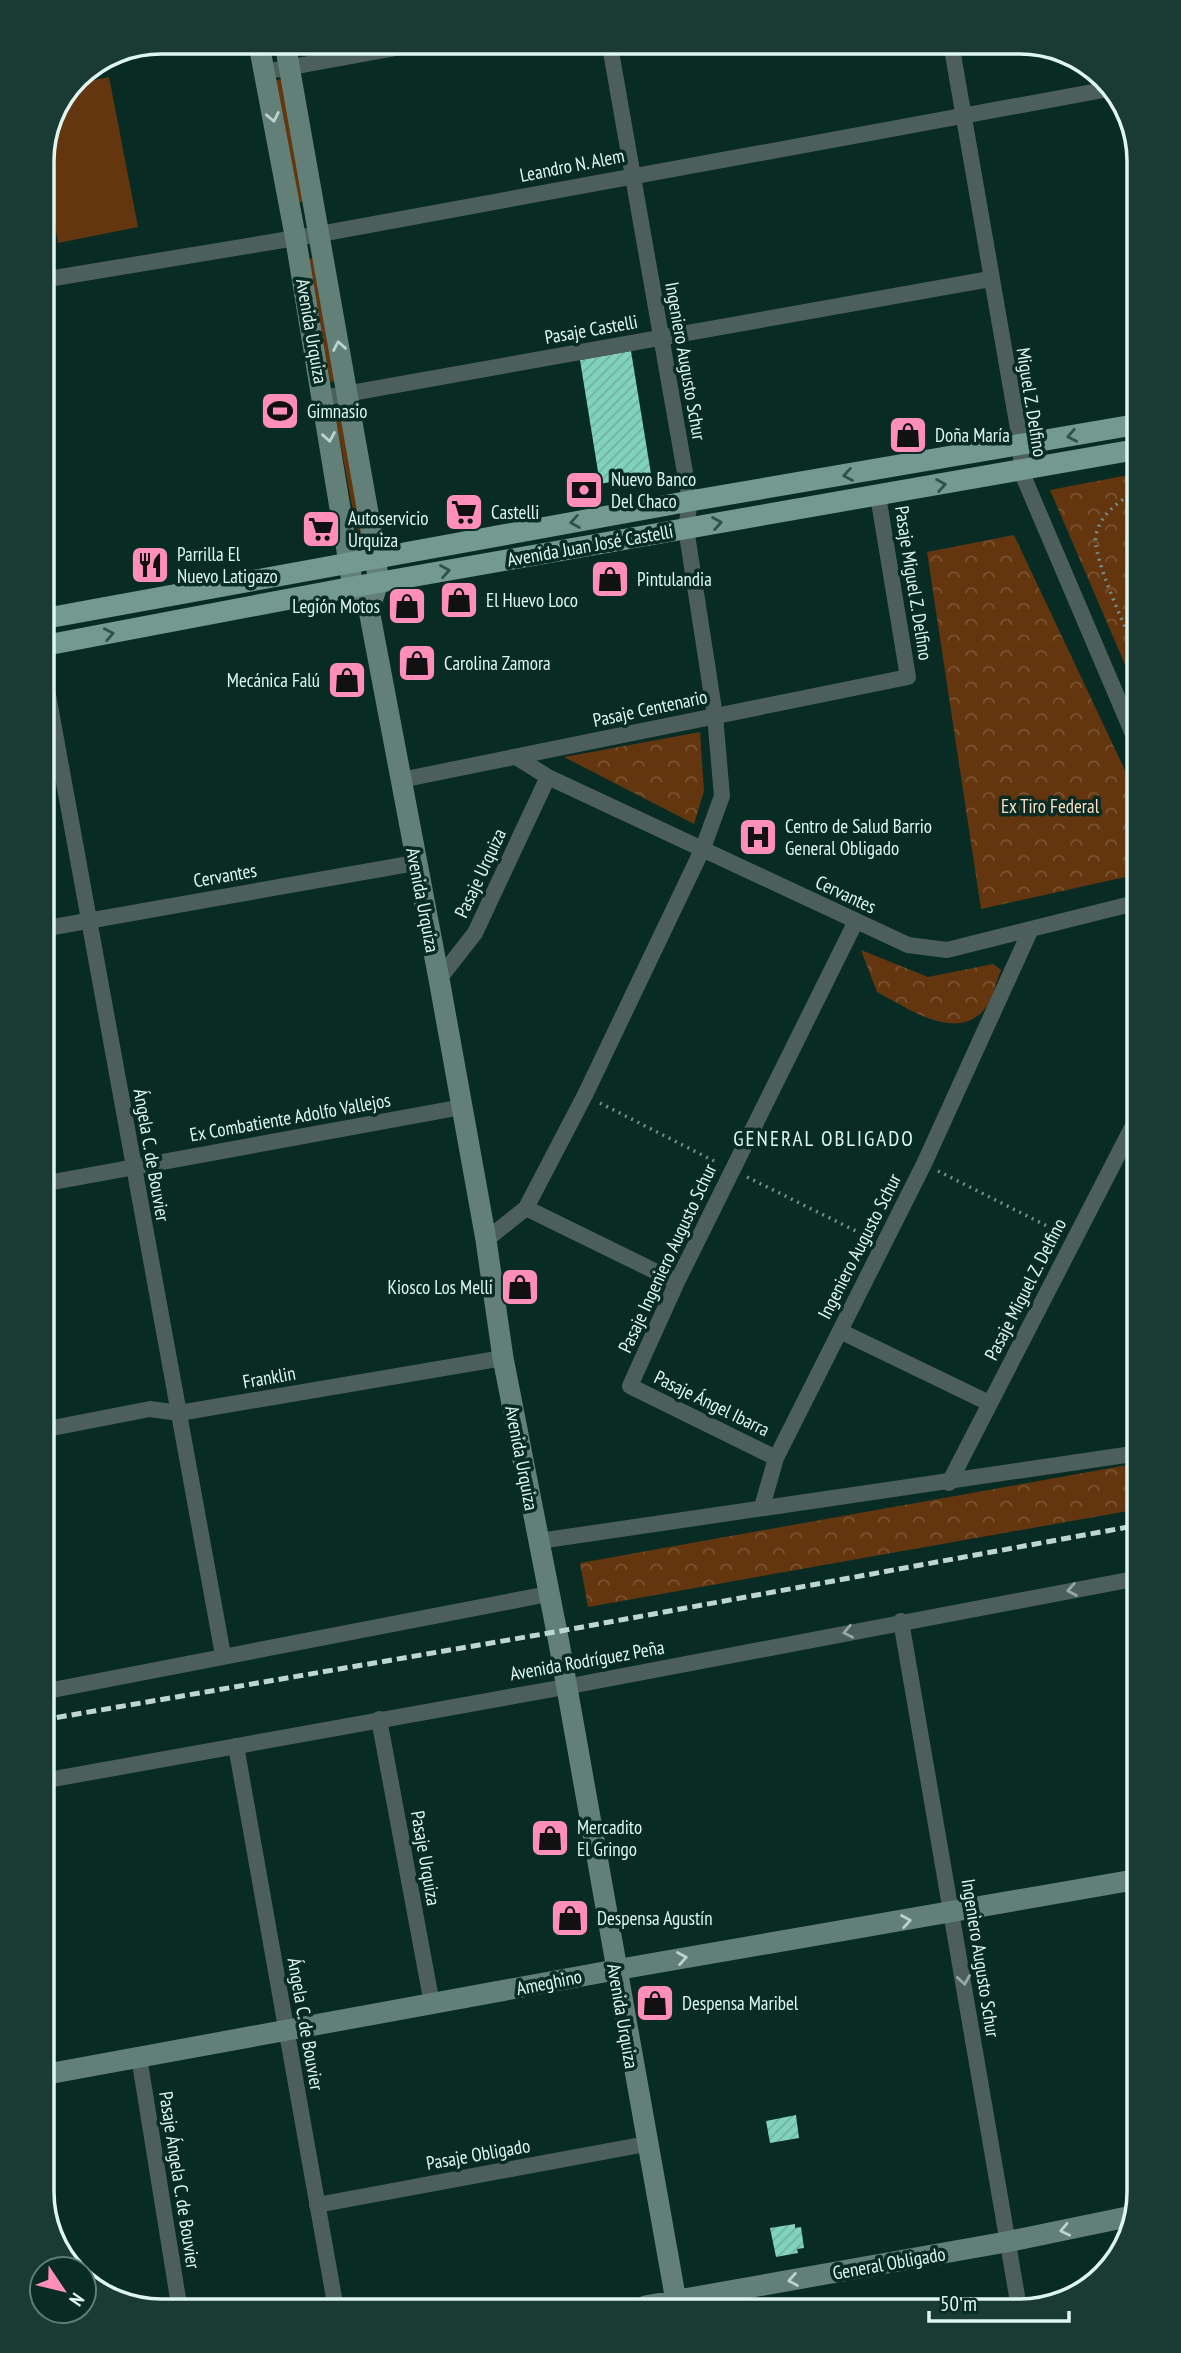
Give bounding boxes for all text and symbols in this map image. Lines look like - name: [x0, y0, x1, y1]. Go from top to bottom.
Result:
- one-way arrow: [264, 111, 279, 123]
- street label: Leandro N. Alem: [518, 143, 626, 187]
- street label: Avenida Urquiza: [291, 277, 333, 385]
- street label: Ingeniero Augusto Schur: [660, 280, 712, 443]
- street label: Pasaje Castelli: [543, 309, 639, 349]
- one-way arrow: [332, 340, 347, 352]
- street label: Miguel Z. Delfino: [1012, 346, 1052, 458]
- sports icon: Gimnasio: [259, 390, 301, 432]
- place label: Gimnasio: [307, 399, 368, 423]
- shop icon: Doña María: [887, 414, 929, 456]
- place label: Doña María: [935, 423, 1010, 447]
- one-way arrow: [1066, 428, 1078, 443]
- one-way arrow: [321, 431, 336, 443]
- place label: Nuevo Banco Del Chaco: [611, 467, 696, 513]
- one-way arrow: [842, 467, 854, 482]
- bank icon: Nuevo Banco Del Chaco: [563, 469, 605, 511]
- one-way arrow: [935, 478, 947, 493]
- supermarket icon: Castelli: [443, 491, 485, 533]
- place label: Castelli: [491, 500, 539, 524]
- street label: Pasaje Miguel Z. Delfino: [890, 504, 938, 662]
- place label: Autoservicio Urquiza: [348, 506, 429, 552]
- supermarket icon: Autoservicio Urquiza: [300, 508, 342, 550]
- one-way arrow: [569, 514, 581, 529]
- one-way arrow: [711, 516, 723, 531]
- street label: Avenida Juan José Castelli: [505, 519, 675, 571]
- place label: Parrilla El Nuevo Latigazo: [177, 542, 278, 588]
- restaurant icon: Parrilla El Nuevo Latigazo: [129, 544, 171, 586]
- shop icon: Pintulandia: [589, 558, 631, 600]
- one-way arrow: [439, 564, 451, 579]
- place label: Pintulandia: [637, 567, 712, 591]
- shop icon: El Huevo Loco: [438, 579, 480, 621]
- shop icon: Legión Motos: [386, 585, 428, 627]
- place label: El Huevo Loco: [486, 588, 578, 612]
- place label: Legión Motos: [292, 594, 380, 618]
- one-way arrow: [103, 627, 115, 642]
- shop icon: Carolina Zamora: [396, 642, 438, 684]
- place label: Carolina Zamora: [444, 651, 551, 675]
- shop icon: Mecánica Falú: [326, 659, 368, 701]
- place label: Mecánica Falú: [227, 668, 320, 692]
- street label: Pasaje Centenario: [591, 684, 709, 732]
- park label: Ex Tiro Federal: [1001, 794, 1100, 818]
- place label: Centro de Salud Barrio General Obligado: [785, 814, 932, 860]
- hospital icon: Centro de Salud Barrio General Obligado: [737, 816, 779, 858]
- street label: Pasaje Urquiza: [449, 825, 511, 921]
- street label: Avenida Urquiza: [401, 846, 445, 954]
- street label: Cervantes: [191, 858, 259, 892]
- street label: Cervantes: [812, 870, 880, 918]
- street label: Ángela C. de Bouvier: [129, 1087, 176, 1224]
- street label: Ex Combatiente Adolfo Vallejos: [188, 1088, 392, 1146]
- district label: GENERAL OBLIGADO: [733, 1125, 915, 1152]
- street label: Pasaje Ingeniero Augusto Schur: [613, 1159, 722, 1356]
- street label: Ingeniero Augusto Schur: [812, 1168, 906, 1323]
- street label: Pasaje Miguel Z. Delfino: [979, 1214, 1071, 1364]
- shop icon: Kiosco Los Melli: [499, 1266, 541, 1308]
- place label: Kiosco Los Melli: [388, 1275, 493, 1299]
- street label: Franklin: [241, 1361, 297, 1393]
- street label: Pasaje Ángel Ibarra: [650, 1365, 774, 1441]
- street label: Avenida Urquiza: [500, 1404, 544, 1512]
- one-way arrow: [1066, 1582, 1078, 1597]
- one-way arrow: [842, 1623, 854, 1638]
- street label: Avenida Rodríguez Peña: [508, 1635, 666, 1685]
- street label: Pasaje Urquiza: [406, 1809, 446, 1907]
- place label: Mercadito El Gringo: [577, 1815, 642, 1861]
- shop icon: Mercadito El Gringo: [529, 1817, 571, 1859]
- street label: Ingeniero Augusto Schur: [957, 1877, 1006, 2040]
- shop icon: Despensa Agustín: [549, 1897, 591, 1939]
- place label: Despensa Agustín: [597, 1906, 713, 1930]
- one-way arrow: [900, 1914, 912, 1929]
- one-way arrow: [676, 1951, 688, 1966]
- street label: Ángela C. de Bouvier: [283, 1956, 330, 2093]
- street label: Avenida Urquiza: [602, 1962, 644, 2070]
- street label: Ameghino: [514, 1964, 584, 2000]
- one-way arrow: [956, 1974, 971, 1986]
- shop icon: Despensa Maribel: [634, 1982, 676, 2024]
- place label: Despensa Maribel: [682, 1991, 799, 2015]
- street label: Pasaje Ángela C. de Bouvier: [154, 2089, 206, 2271]
- street label: Pasaje Obligado: [424, 2133, 532, 2175]
- one-way arrow: [1059, 2222, 1071, 2237]
- street label: General Obligado: [831, 2241, 947, 2285]
- north arrow: [28, 2255, 98, 2325]
- one-way arrow: [787, 2272, 799, 2287]
- scale bar: [929, 2280, 1069, 2324]
- text: N: [64, 2289, 90, 2311]
- text: 50 m: [940, 2290, 977, 2317]

